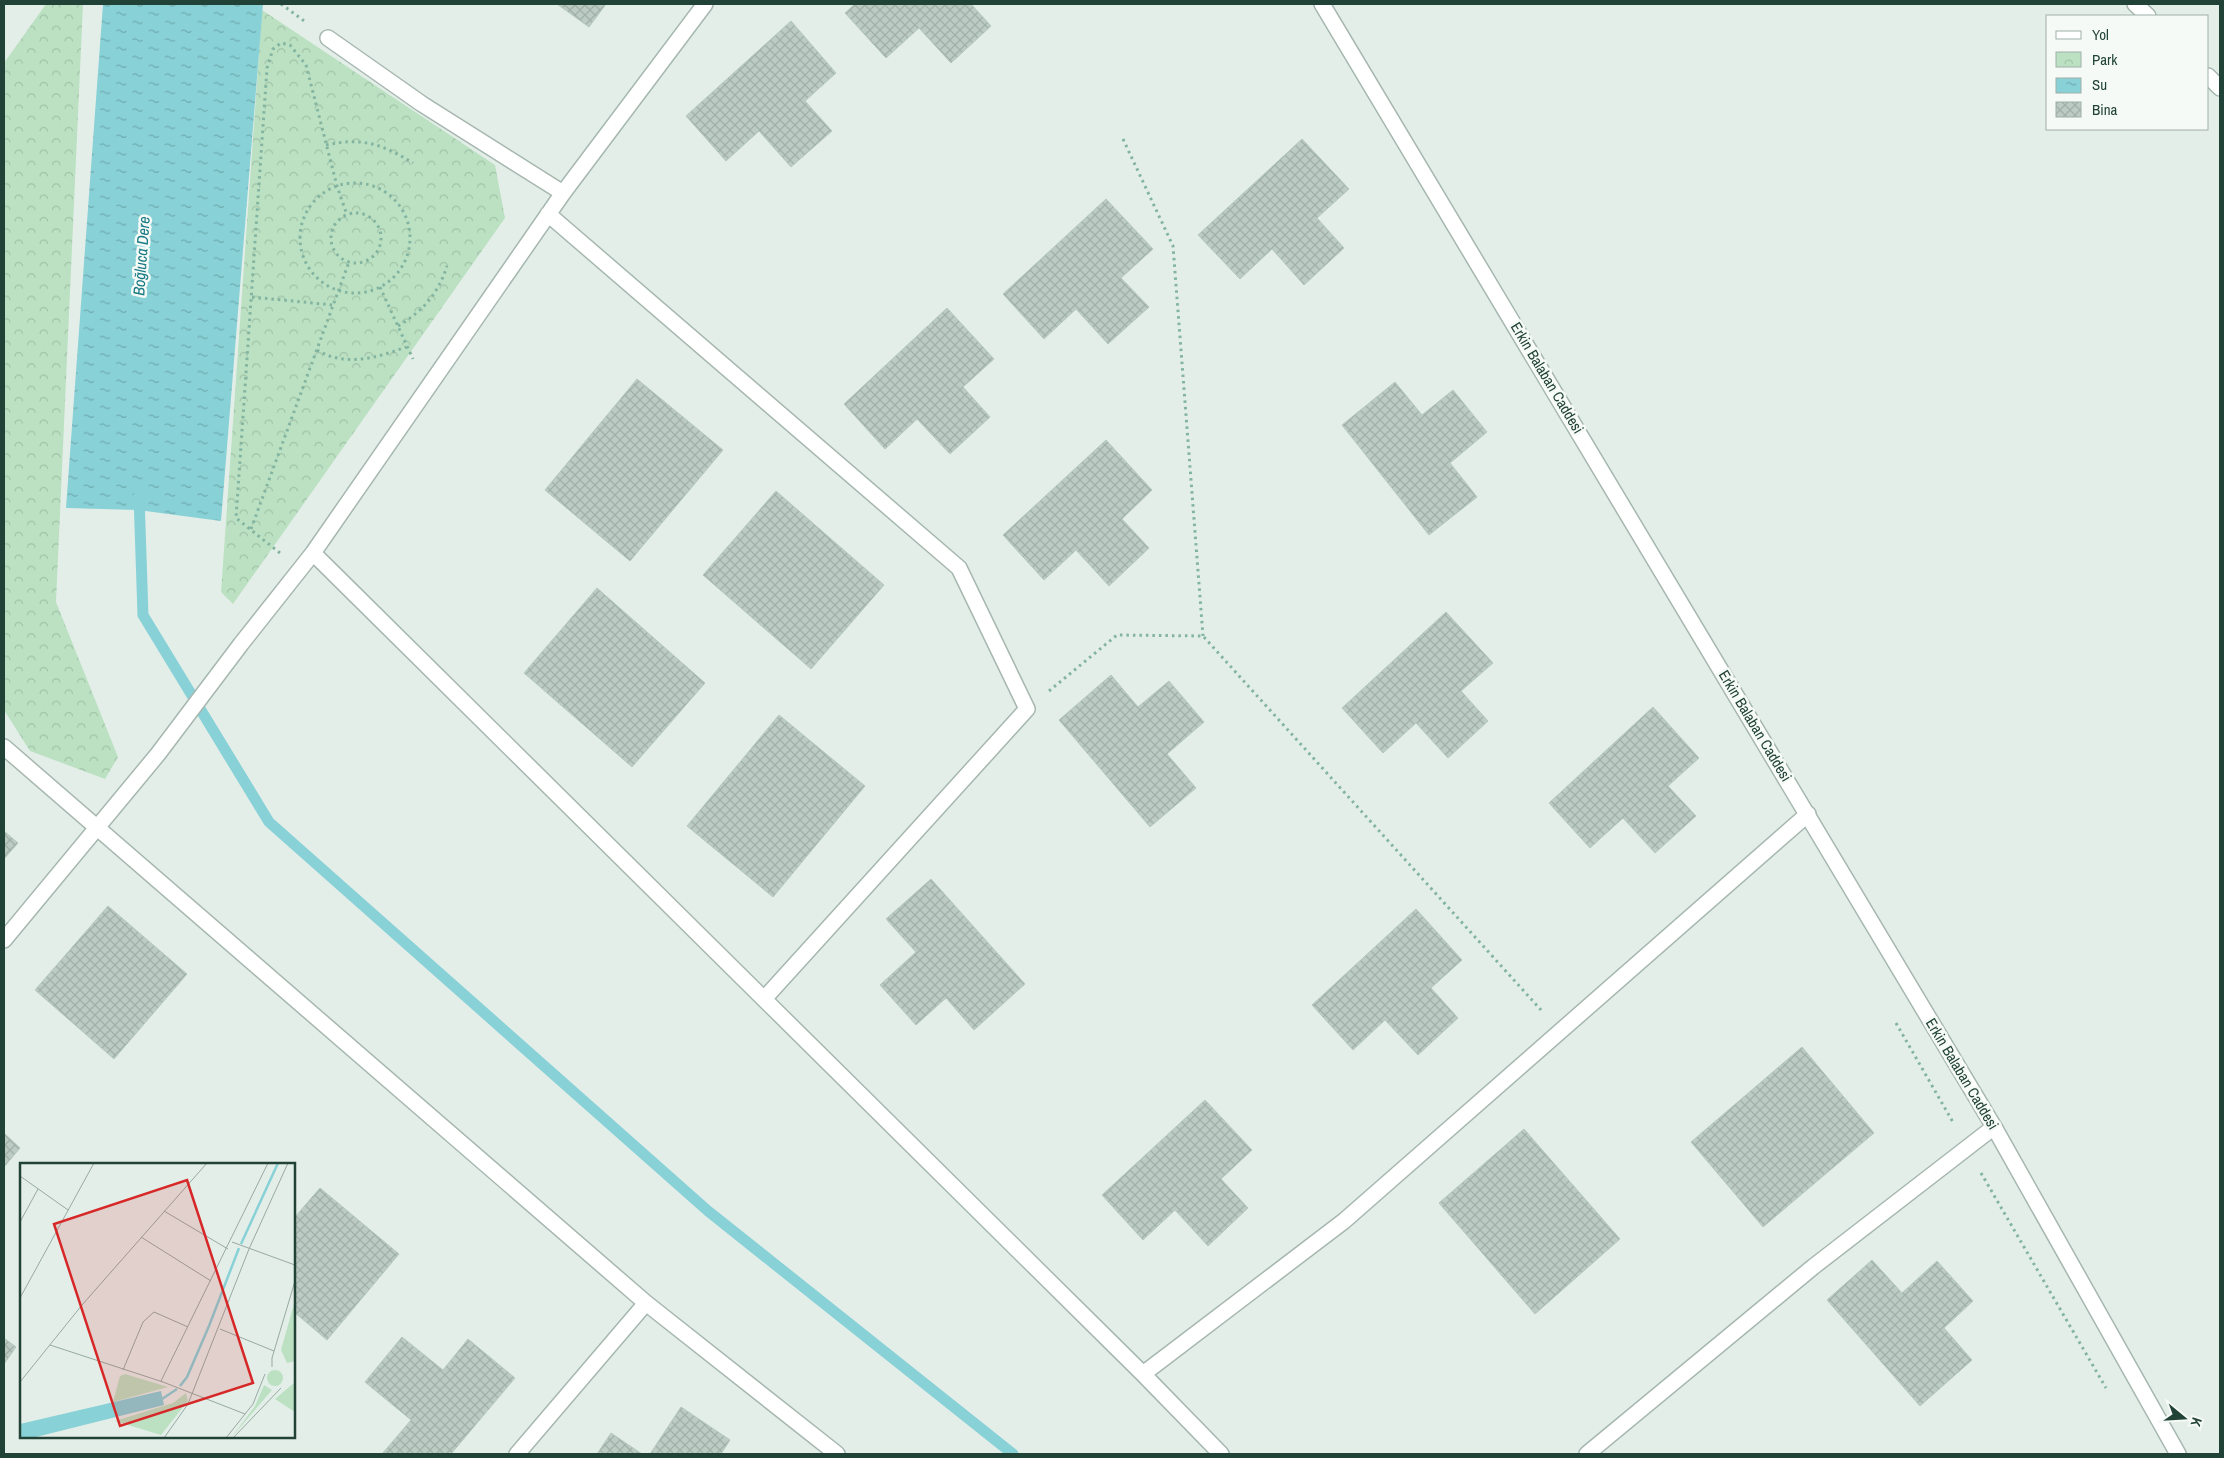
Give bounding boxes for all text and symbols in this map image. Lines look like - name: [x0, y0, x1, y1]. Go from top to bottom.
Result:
- legend: [2046, 15, 2209, 130]
- text: Yol: [2092, 24, 2109, 45]
- text: Park: [2092, 49, 2118, 70]
- text: Su: [2092, 74, 2107, 95]
- text: Bina: [2092, 99, 2117, 120]
- water label: Boğluca Dere: [127, 216, 155, 296]
- street label: Erkin Balaban Caddesi: [1506, 318, 1589, 437]
- street label: Erkin Balaban Caddesi: [1714, 666, 1797, 785]
- street label: Erkin Balaban Caddesi: [1921, 1014, 2004, 1133]
- inset map: [20, 1163, 295, 1438]
- north arrow: [2159, 1393, 2209, 1443]
- text: K: [2186, 1415, 2206, 1429]

